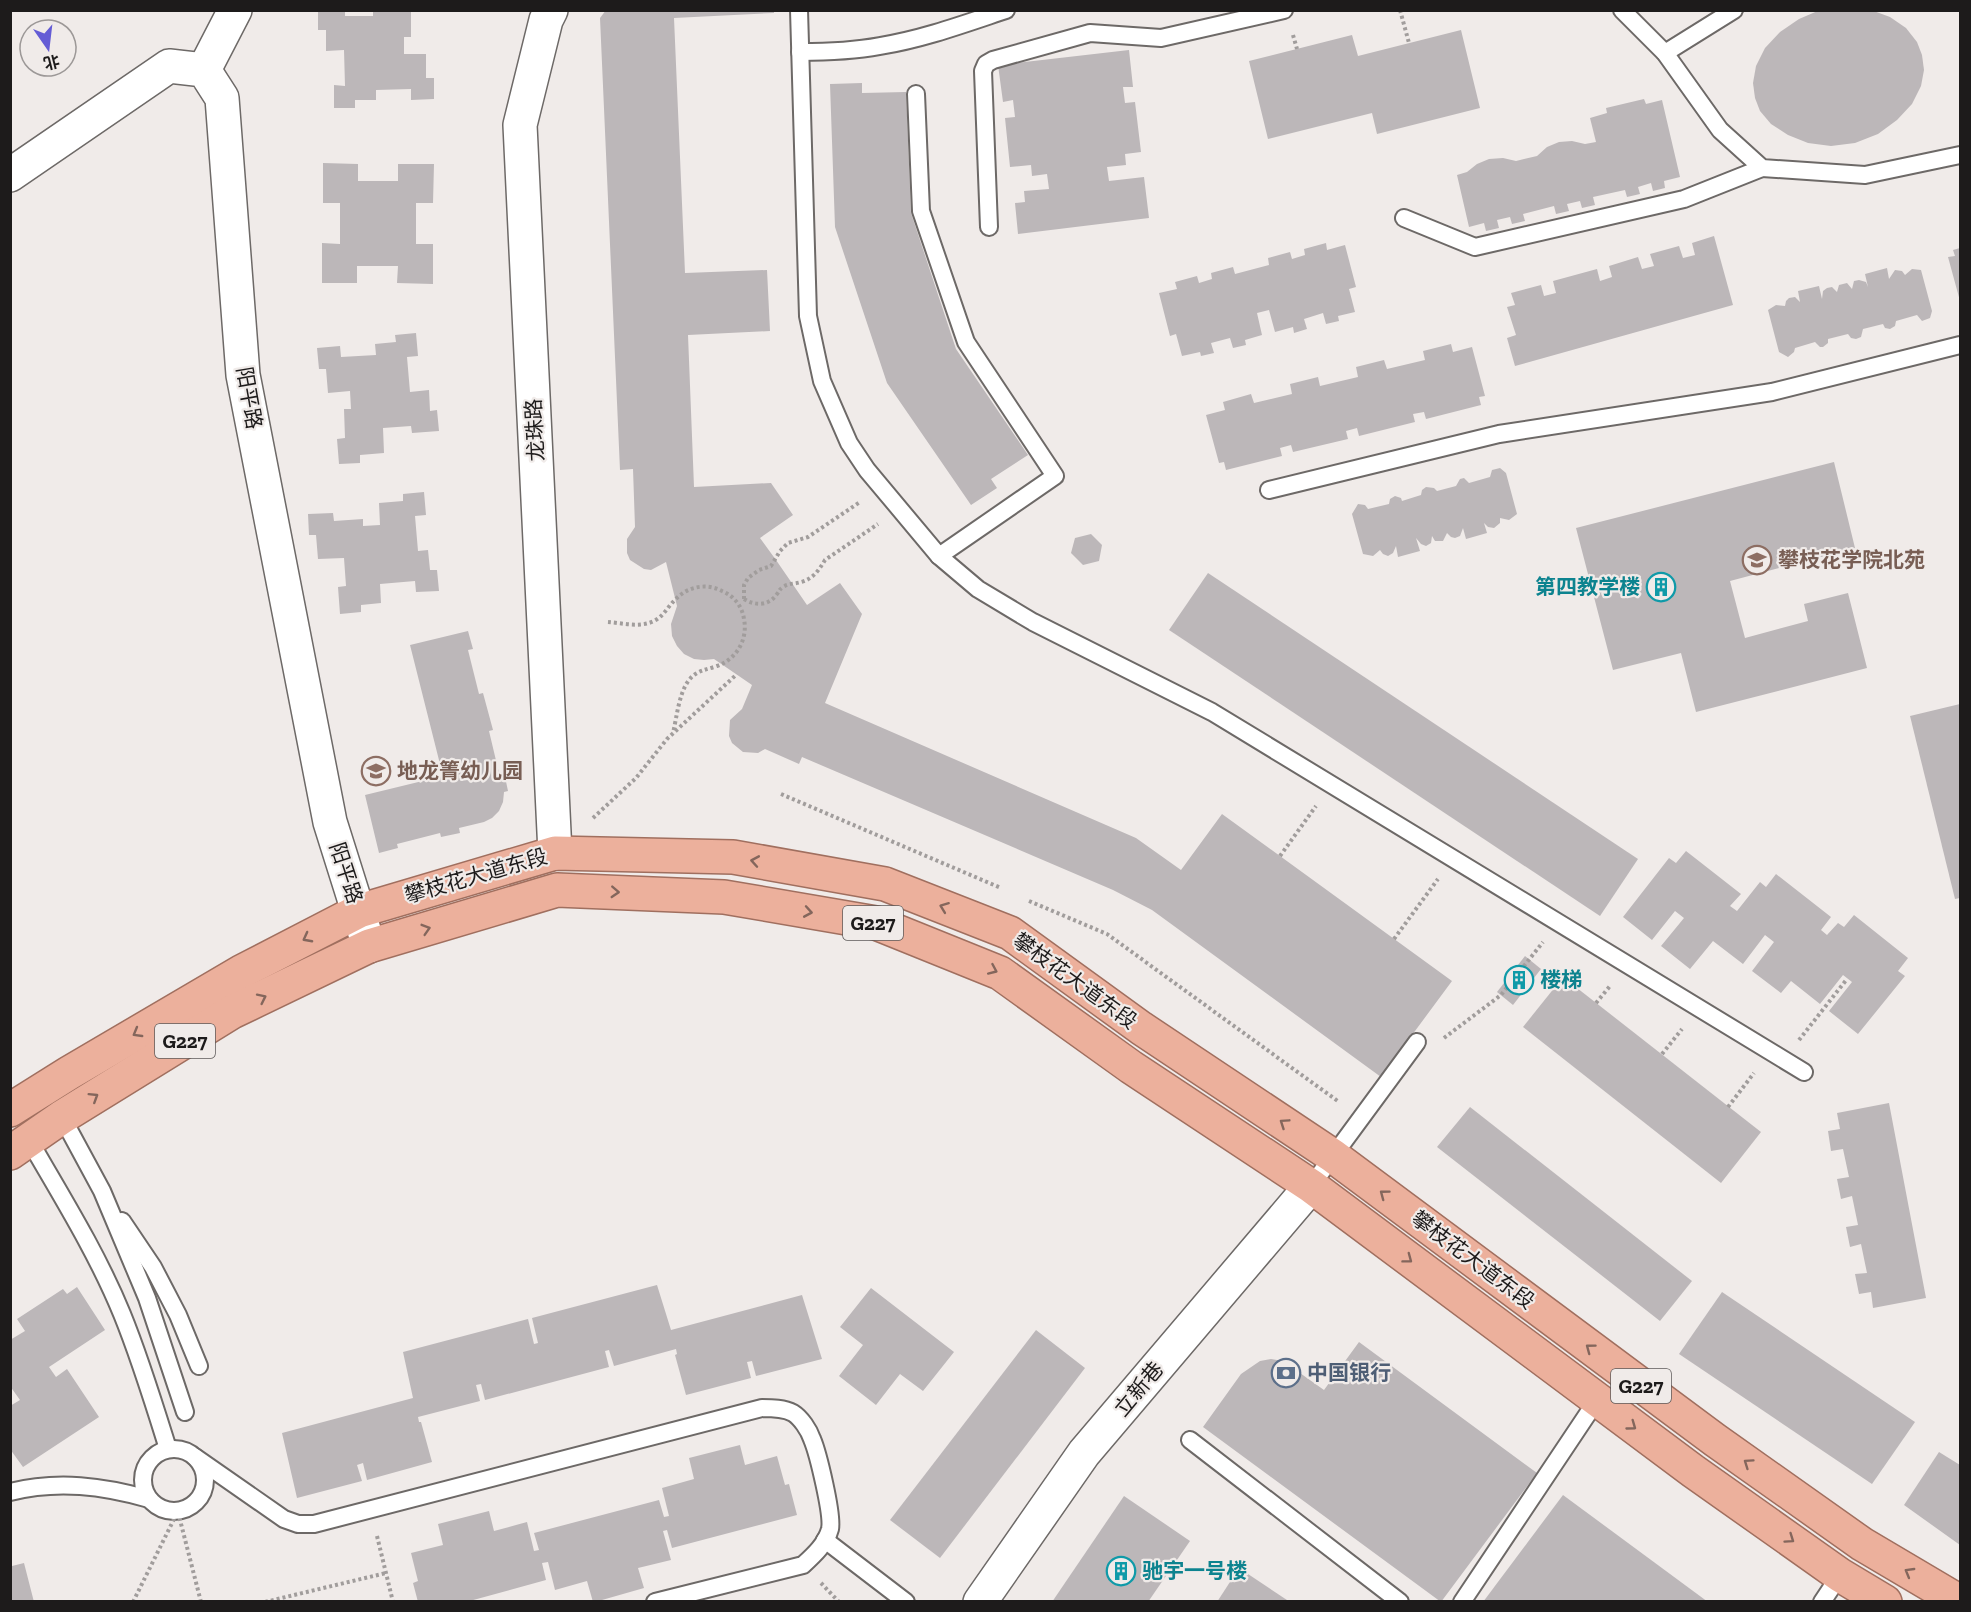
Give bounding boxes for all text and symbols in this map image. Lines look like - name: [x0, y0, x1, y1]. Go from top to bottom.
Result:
- north arrow: [18, 18, 78, 78]
- text: 北: [41, 51, 62, 73]
- street label: 阳平路: [232, 365, 267, 431]
- street label: 龙珠路: [520, 398, 549, 462]
- school or university icon: 攀枝花学院北苑: [1741, 544, 1773, 576]
- place label: 攀枝花学院北苑: [1778, 547, 1925, 572]
- building icon: 第四教学楼: [1645, 571, 1677, 603]
- place label: 第四教学楼: [1535, 574, 1640, 599]
- school or university icon: 地龙箐幼儿园: [360, 755, 392, 787]
- place label: 地龙箐幼儿园: [397, 758, 523, 783]
- street label: 阳平路: [325, 839, 368, 907]
- street label: 攀枝花大道东段: [402, 843, 550, 908]
- one-way arrow: [750, 855, 760, 868]
- one-way arrow: [610, 886, 619, 899]
- one-way arrow: [939, 902, 950, 914]
- one-way arrow: [804, 905, 813, 917]
- road number: G227: [843, 906, 903, 940]
- one-way arrow: [420, 924, 430, 936]
- street label: 攀枝花大道东段: [1008, 927, 1142, 1034]
- one-way arrow: [302, 931, 313, 942]
- one-way arrow: [987, 963, 998, 975]
- building icon: 楼梯: [1503, 964, 1535, 996]
- place label: 楼梯: [1540, 967, 1582, 992]
- one-way arrow: [255, 993, 266, 1005]
- road number: G227: [155, 1024, 215, 1058]
- one-way arrow: [133, 1026, 143, 1037]
- one-way arrow: [88, 1093, 98, 1105]
- one-way arrow: [1280, 1119, 1291, 1130]
- one-way arrow: [1379, 1190, 1390, 1201]
- street label: 攀枝花大道东段: [1407, 1205, 1540, 1314]
- one-way arrow: [1401, 1251, 1412, 1262]
- one-way arrow: [1586, 1344, 1597, 1355]
- street label: 立新巷: [1109, 1357, 1168, 1421]
- bank icon: 中国银行: [1270, 1357, 1302, 1389]
- place label: 中国银行: [1307, 1360, 1391, 1385]
- road number: G227: [1611, 1369, 1671, 1403]
- one-way arrow: [1625, 1418, 1636, 1429]
- one-way arrow: [1743, 1459, 1754, 1470]
- one-way arrow: [1783, 1532, 1794, 1543]
- building icon: 驰宇一号楼: [1105, 1555, 1137, 1587]
- place label: 驰宇一号楼: [1142, 1558, 1247, 1583]
- one-way arrow: [1905, 1568, 1916, 1579]

